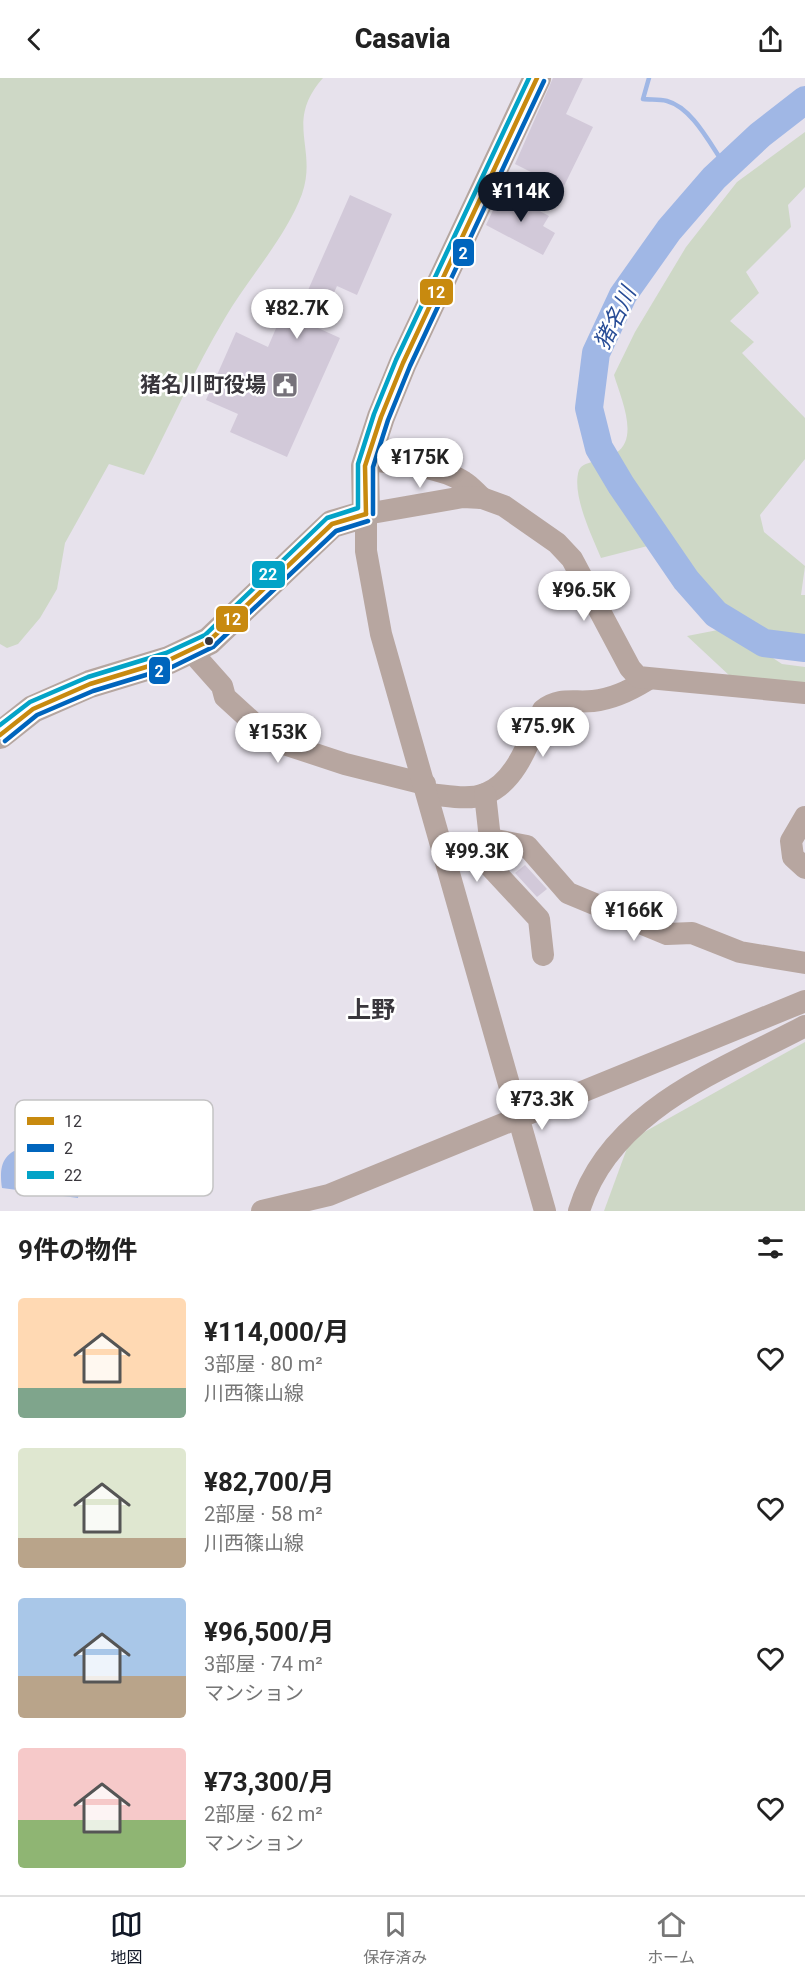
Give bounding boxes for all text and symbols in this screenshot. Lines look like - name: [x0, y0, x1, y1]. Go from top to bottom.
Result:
- icon: back: [18, 23, 51, 56]
- text: Casavia: [355, 23, 450, 55]
- icon: share: [754, 23, 787, 56]
- pin: ¥114K: [479, 172, 563, 223]
- text: ¥114K: [492, 179, 550, 203]
- line badge: 2: [452, 238, 475, 267]
- text: 2: [458, 244, 468, 263]
- line badge: 12: [419, 278, 454, 306]
- water label: 猪名川: [589, 281, 642, 353]
- text: 12: [427, 283, 445, 302]
- pin: ¥82.7K: [248, 289, 346, 340]
- text: ¥82.7K: [265, 296, 329, 320]
- public building icon: 猪名川町役場: [270, 370, 300, 400]
- place label: 猪名川町役場: [140, 373, 266, 397]
- pin: ¥175K: [378, 438, 462, 489]
- text: ¥175K: [391, 445, 449, 469]
- line badge: 22: [251, 560, 286, 589]
- text: 22: [259, 565, 277, 584]
- pin: ¥96.5K: [535, 571, 633, 622]
- text: ¥96.5K: [552, 578, 616, 602]
- line badge: 12: [215, 605, 249, 633]
- text: 12: [223, 610, 241, 629]
- unlabelled marker: [203, 635, 215, 647]
- line badge: 2: [148, 656, 171, 685]
- text: 2: [154, 662, 164, 681]
- pin: ¥75.9K: [494, 707, 592, 758]
- pin: ¥153K: [236, 713, 320, 764]
- text: ¥75.9K: [511, 714, 575, 738]
- text: ¥153K: [249, 720, 307, 744]
- pin: ¥99.3K: [428, 832, 526, 883]
- text: ¥99.3K: [445, 839, 509, 863]
- pin: ¥166K: [592, 891, 676, 942]
- text: ¥166K: [605, 898, 663, 922]
- district label: 上野: [347, 996, 395, 1024]
- pin: ¥73.3K: [493, 1080, 591, 1131]
- text: ¥73.3K: [510, 1087, 574, 1111]
- legend: [15, 1100, 213, 1196]
- text: 12: [64, 1112, 82, 1131]
- text: 2: [64, 1139, 73, 1158]
- text: 22: [64, 1166, 82, 1185]
- icon: filters: [754, 1231, 787, 1264]
- text: 9件の物件: [18, 1235, 137, 1265]
- text: ¥114,000/月: [204, 1317, 350, 1347]
- icon: home: [66, 1322, 138, 1394]
- icon: heart: [754, 1342, 787, 1375]
- text: 3部屋 · 80 m²: [204, 1352, 323, 1376]
- text: 川西篠山線: [204, 1381, 304, 1405]
- text: ¥82,700/月: [204, 1467, 335, 1497]
- icon: home: [66, 1472, 138, 1544]
- icon: heart: [754, 1492, 787, 1525]
- text: 2部屋 · 58 m²: [204, 1502, 323, 1526]
- text: 川西篠山線: [204, 1531, 304, 1555]
- text: ¥96,500/月: [204, 1617, 335, 1647]
- icon: home: [66, 1622, 138, 1694]
- icon: heart: [754, 1642, 787, 1675]
- text: 3部屋 · 74 m²: [204, 1652, 323, 1676]
- text: マンション: [204, 1681, 304, 1705]
- text: ¥73,300/月: [204, 1767, 335, 1797]
- icon: home: [66, 1772, 138, 1844]
- icon: heart: [754, 1792, 787, 1825]
- text: 2部屋 · 62 m²: [204, 1802, 323, 1826]
- text: マンション: [204, 1831, 304, 1855]
- tab: 地図: [110, 1908, 143, 1968]
- tab: 保存済み: [363, 1908, 427, 1968]
- tab: ホーム: [647, 1908, 695, 1968]

